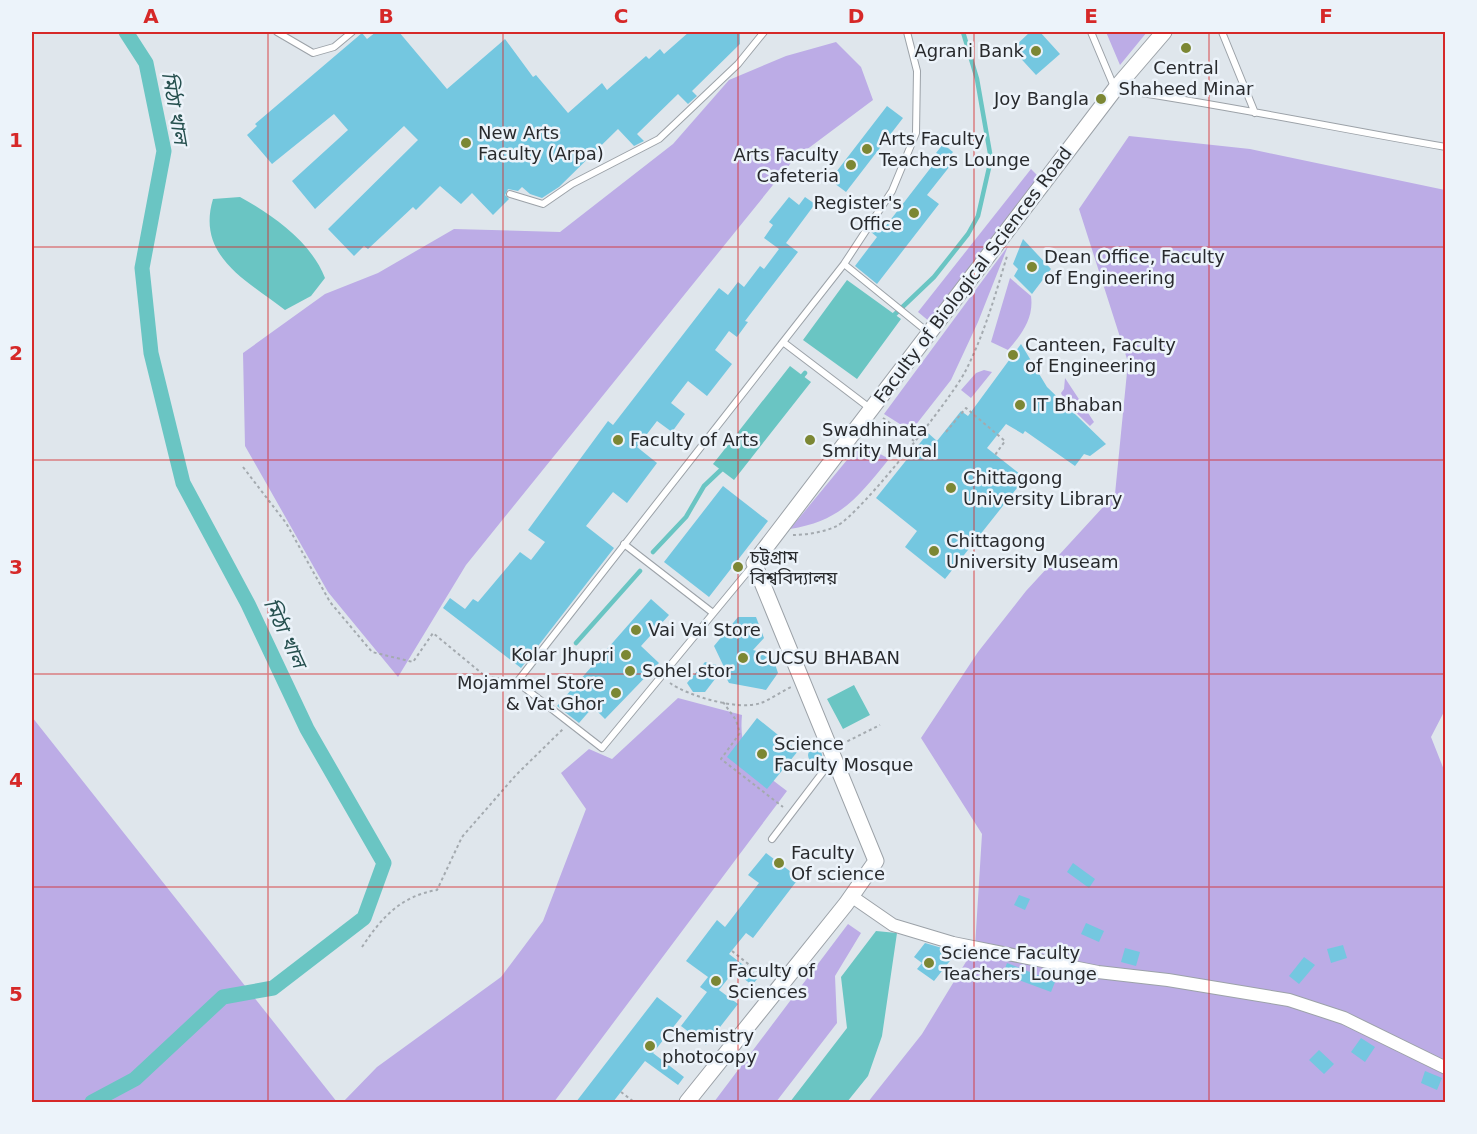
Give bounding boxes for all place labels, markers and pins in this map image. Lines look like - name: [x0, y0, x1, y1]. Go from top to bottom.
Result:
- place label: Agrani Bank: [914, 40, 1025, 61]
- marker: Central Shaheed Minar: [1179, 41, 1193, 55]
- marker: Agrani Bank: [1029, 44, 1043, 58]
- place label: Central Shaheed Minar: [1119, 57, 1254, 99]
- place label: Joy Bangla: [993, 88, 1089, 109]
- marker: Joy Bangla: [1094, 92, 1108, 106]
- place label: New Arts Faculty (Arpa): [478, 122, 604, 164]
- place label: Arts Faculty Teachers Lounge: [878, 128, 1030, 170]
- marker: New Arts Faculty (Arpa): [459, 136, 473, 150]
- marker: Arts Faculty Teachers Lounge: [860, 142, 874, 156]
- place label: Arts Faculty Cafeteria: [733, 144, 839, 186]
- marker: Arts Faculty Cafeteria: [844, 158, 858, 172]
- place label: Register's Office: [814, 192, 902, 234]
- marker: Register's Office: [907, 206, 921, 220]
- place label: Dean Office, Faculty of Engineering: [1044, 246, 1225, 288]
- marker: Dean Office, Faculty of Engineering: [1025, 260, 1039, 274]
- place label: Canteen, Faculty of Engineering: [1025, 334, 1176, 376]
- marker: Canteen, Faculty of Engineering: [1006, 348, 1020, 362]
- place label: IT Bhaban: [1032, 394, 1123, 415]
- marker: IT Bhaban: [1013, 398, 1027, 412]
- place label: Swadhinata Smrity Mural: [822, 419, 937, 461]
- place label: Faculty of Arts: [630, 429, 759, 450]
- marker: Faculty of Arts: [611, 433, 625, 447]
- marker: Swadhinata Smrity Mural: [803, 433, 817, 447]
- place label: Chittagong University Library: [963, 467, 1123, 509]
- marker: Chittagong University Library: [944, 481, 958, 495]
- place label: Chittagong University Museam: [946, 530, 1118, 572]
- marker: Chittagong University Museam: [927, 544, 941, 558]
- place label: চট্টগ্রাম বিশ্ববিদ্যালয়: [749, 546, 838, 588]
- marker: চট্টগ্রাম বিশ্ববিদ্যালয়: [731, 560, 745, 574]
- place label: Vai Vai Store: [648, 619, 761, 640]
- marker: Vai Vai Store: [629, 623, 643, 637]
- place label: Kolar Jhupri: [511, 644, 614, 665]
- place label: CUCSU BHABAN: [755, 647, 900, 668]
- marker: Kolar Jhupri: [619, 648, 633, 662]
- marker: CUCSU BHABAN: [736, 651, 750, 665]
- place label: Sohel stor: [642, 660, 733, 681]
- marker: Sohel stor: [623, 664, 637, 678]
- place label: Mojammel Store & Vat Ghor: [457, 672, 605, 714]
- marker: Mojammel Store & Vat Ghor: [609, 686, 623, 700]
- place label: Science Faculty Mosque: [774, 733, 913, 775]
- marker: Science Faculty Mosque: [755, 747, 769, 761]
- place label: Faculty Of science: [791, 842, 885, 884]
- marker: Faculty Of science: [772, 856, 786, 870]
- place label: Science Faculty Teachers' Lounge: [940, 942, 1097, 984]
- marker: Science Faculty Teachers' Lounge: [922, 956, 936, 970]
- place label: Faculty of Sciences: [728, 960, 815, 1002]
- marker: Faculty of Sciences: [709, 974, 723, 988]
- place label: Chemistry photocopy: [662, 1025, 757, 1067]
- marker: Chemistry photocopy: [643, 1039, 657, 1053]

